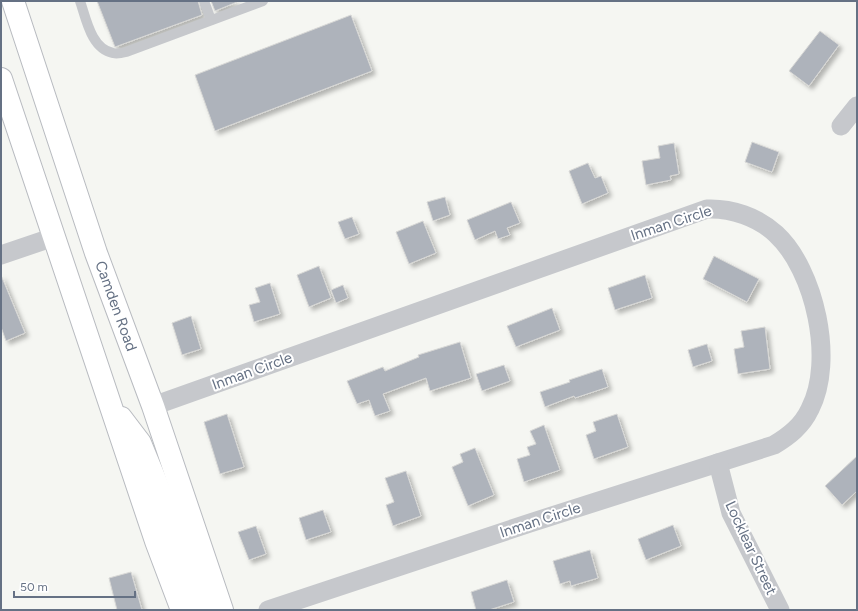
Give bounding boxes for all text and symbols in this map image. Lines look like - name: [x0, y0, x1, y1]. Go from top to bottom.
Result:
- street label: Inman Circle: [628, 201, 714, 245]
- street label: Camden Road: [91, 258, 141, 354]
- street label: Inman Circle: [209, 348, 295, 394]
- street label: Inman Circle: [497, 498, 583, 542]
- street label: Locklear Street: [721, 498, 781, 598]
- scale bar: [14, 573, 135, 599]
- text: 50 m: [20, 580, 48, 594]

